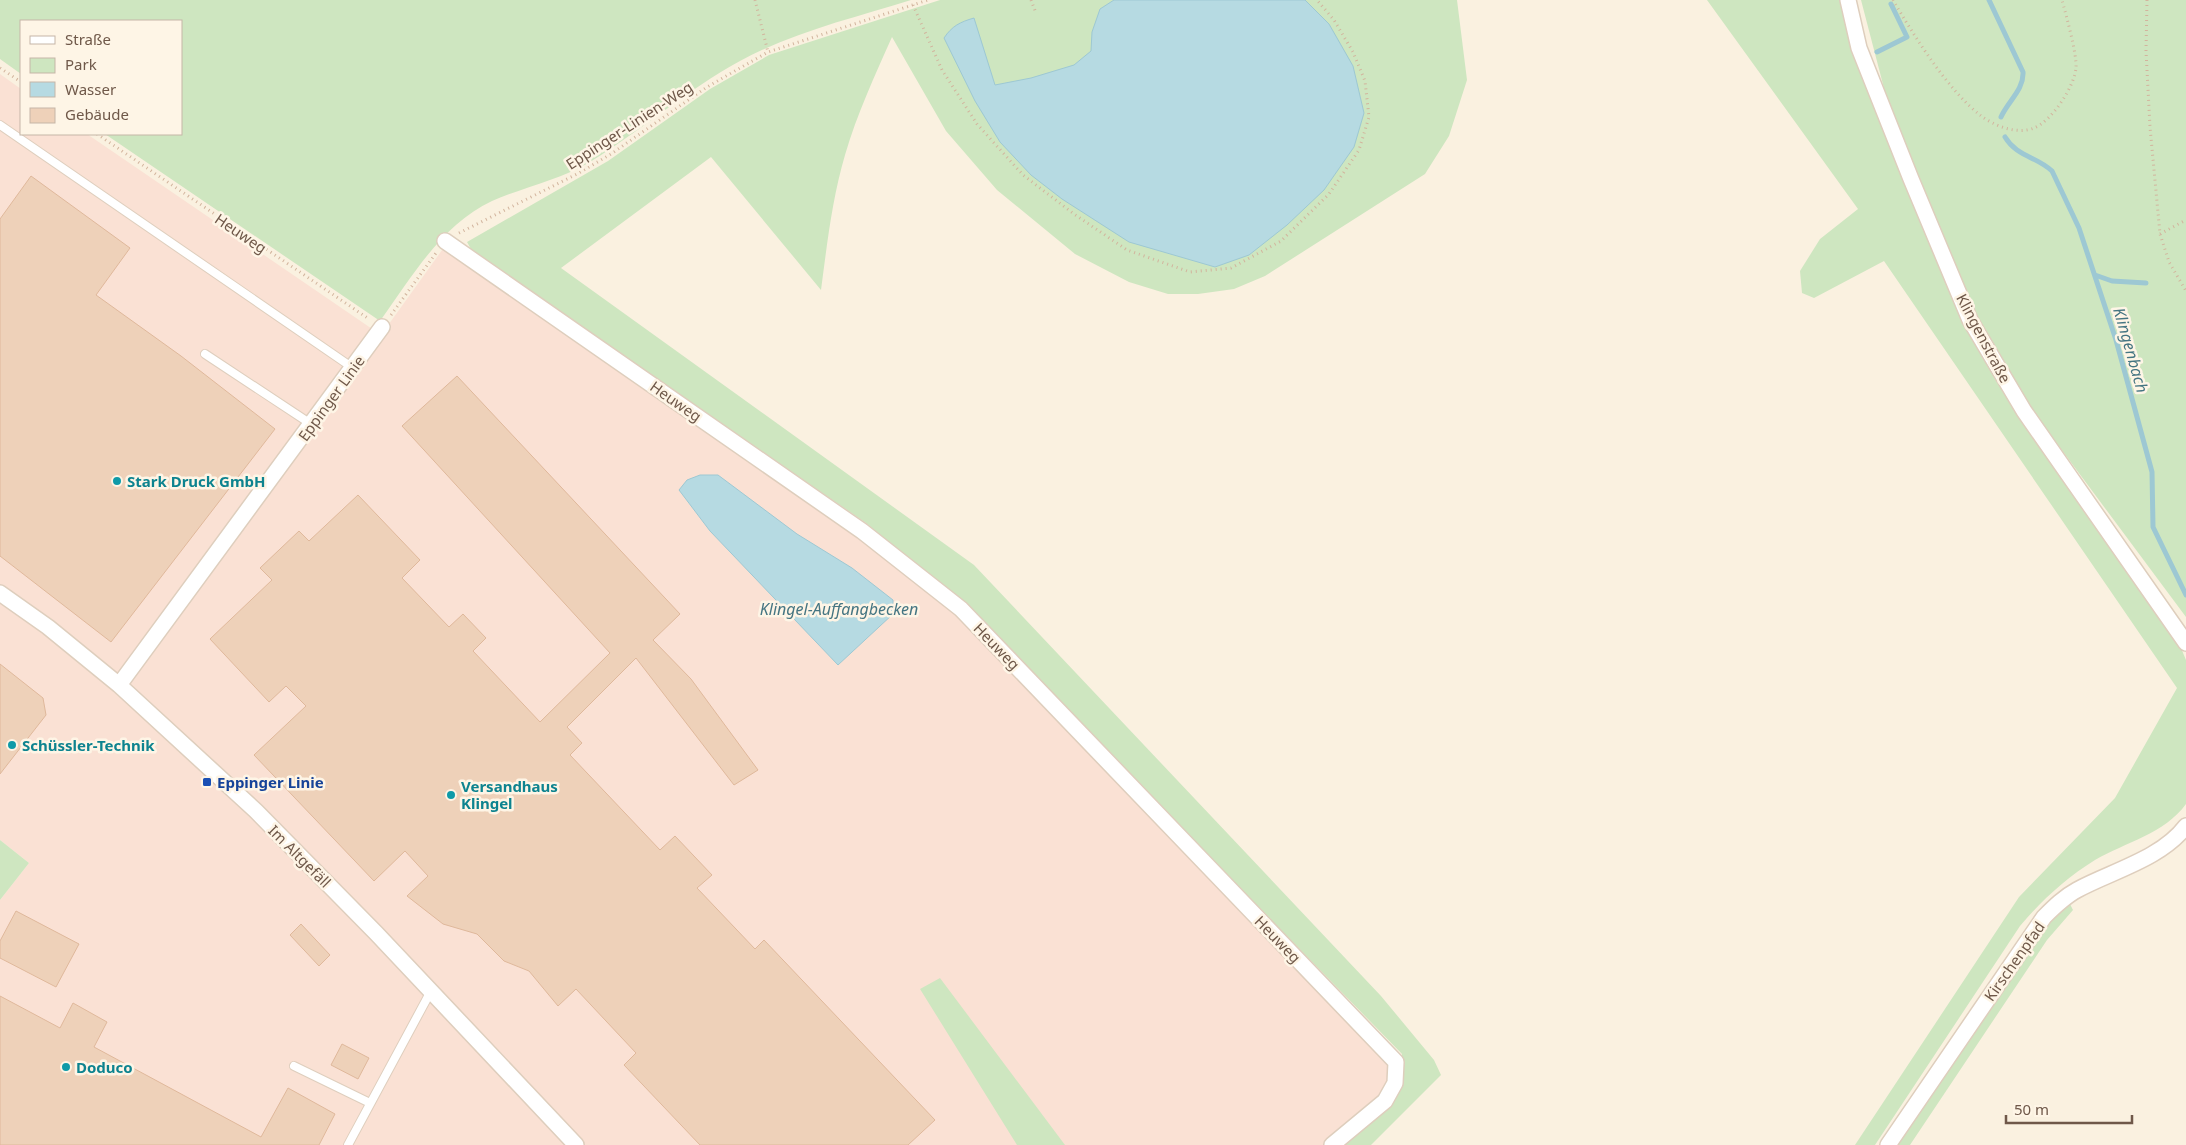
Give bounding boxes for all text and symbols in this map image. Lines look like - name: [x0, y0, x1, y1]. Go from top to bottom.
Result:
- legend: [20, 20, 182, 135]
- text: Straße: [65, 29, 111, 49]
- text: Park: [65, 54, 97, 74]
- street label: Eppinger-Linien-Weg: [562, 76, 696, 174]
- text: Wasser: [65, 79, 116, 99]
- text: Gebäude: [65, 104, 129, 124]
- street label: Heuweg: [211, 208, 271, 258]
- street label: Klingenstraße: [1952, 290, 2016, 386]
- water label: Klingenbach: [2108, 305, 2154, 395]
- street label: Eppinger Linie: [293, 351, 369, 445]
- street label: Heuweg: [646, 376, 706, 426]
- place label: Stark Druck GmbH: [127, 471, 265, 491]
- marker: Stark Druck GmbH: [111, 475, 123, 487]
- water label: Klingel-Auffangbecken: [760, 598, 918, 620]
- street label: Heuweg: [970, 618, 1024, 674]
- place label: Schüssler-Technik: [22, 735, 155, 755]
- marker: Schüssler-Technik: [6, 739, 18, 751]
- place label: Eppinger Linie: [217, 772, 324, 792]
- marker: Eppinger Linie: [201, 776, 213, 788]
- place label: Versandhaus Klingel: [461, 776, 558, 813]
- marker: Versandhaus Klingel: [445, 789, 457, 801]
- street label: Im Altgefäll: [264, 820, 336, 892]
- street label: Heuweg: [1251, 911, 1305, 967]
- street label: Kirschenpfad: [1979, 917, 2049, 1005]
- place label: Doduco: [76, 1057, 133, 1077]
- marker: Doduco: [60, 1061, 72, 1073]
- scale bar: [2006, 1092, 2132, 1124]
- text: 50 m: [2014, 1099, 2049, 1119]

